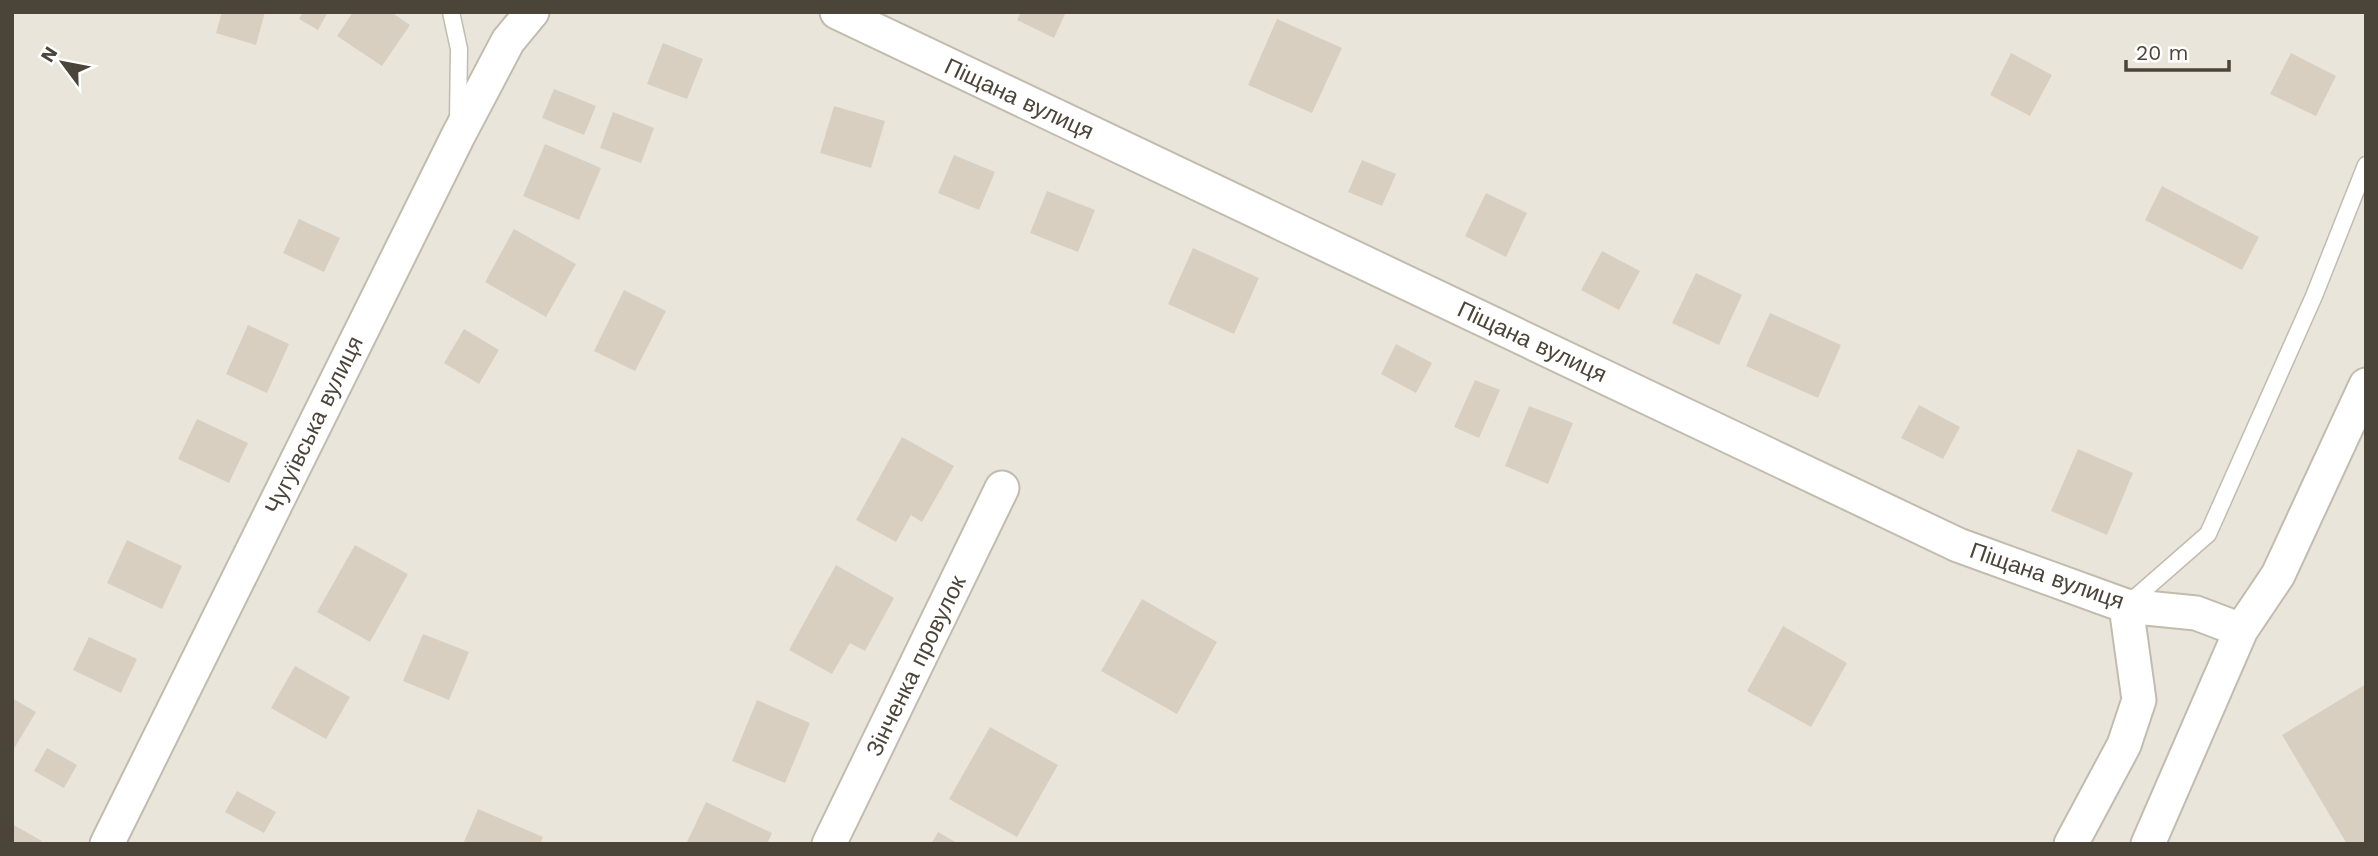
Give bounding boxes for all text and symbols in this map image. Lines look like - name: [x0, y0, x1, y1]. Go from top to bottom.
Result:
- north arrow: [28, 28, 98, 98]
- scale bar: [2126, 28, 2229, 72]
- text: 20 m: [2136, 40, 2188, 65]
- text: N: [36, 42, 62, 66]
- street label: Піщана вулиця: [940, 53, 1098, 145]
- street label: Піщана вулиця: [1453, 296, 1611, 388]
- street label: Чугуївська вулиця: [259, 332, 369, 518]
- street label: Піщана вулиця: [1966, 537, 2128, 615]
- street label: Зінченка провулок: [861, 570, 972, 761]

